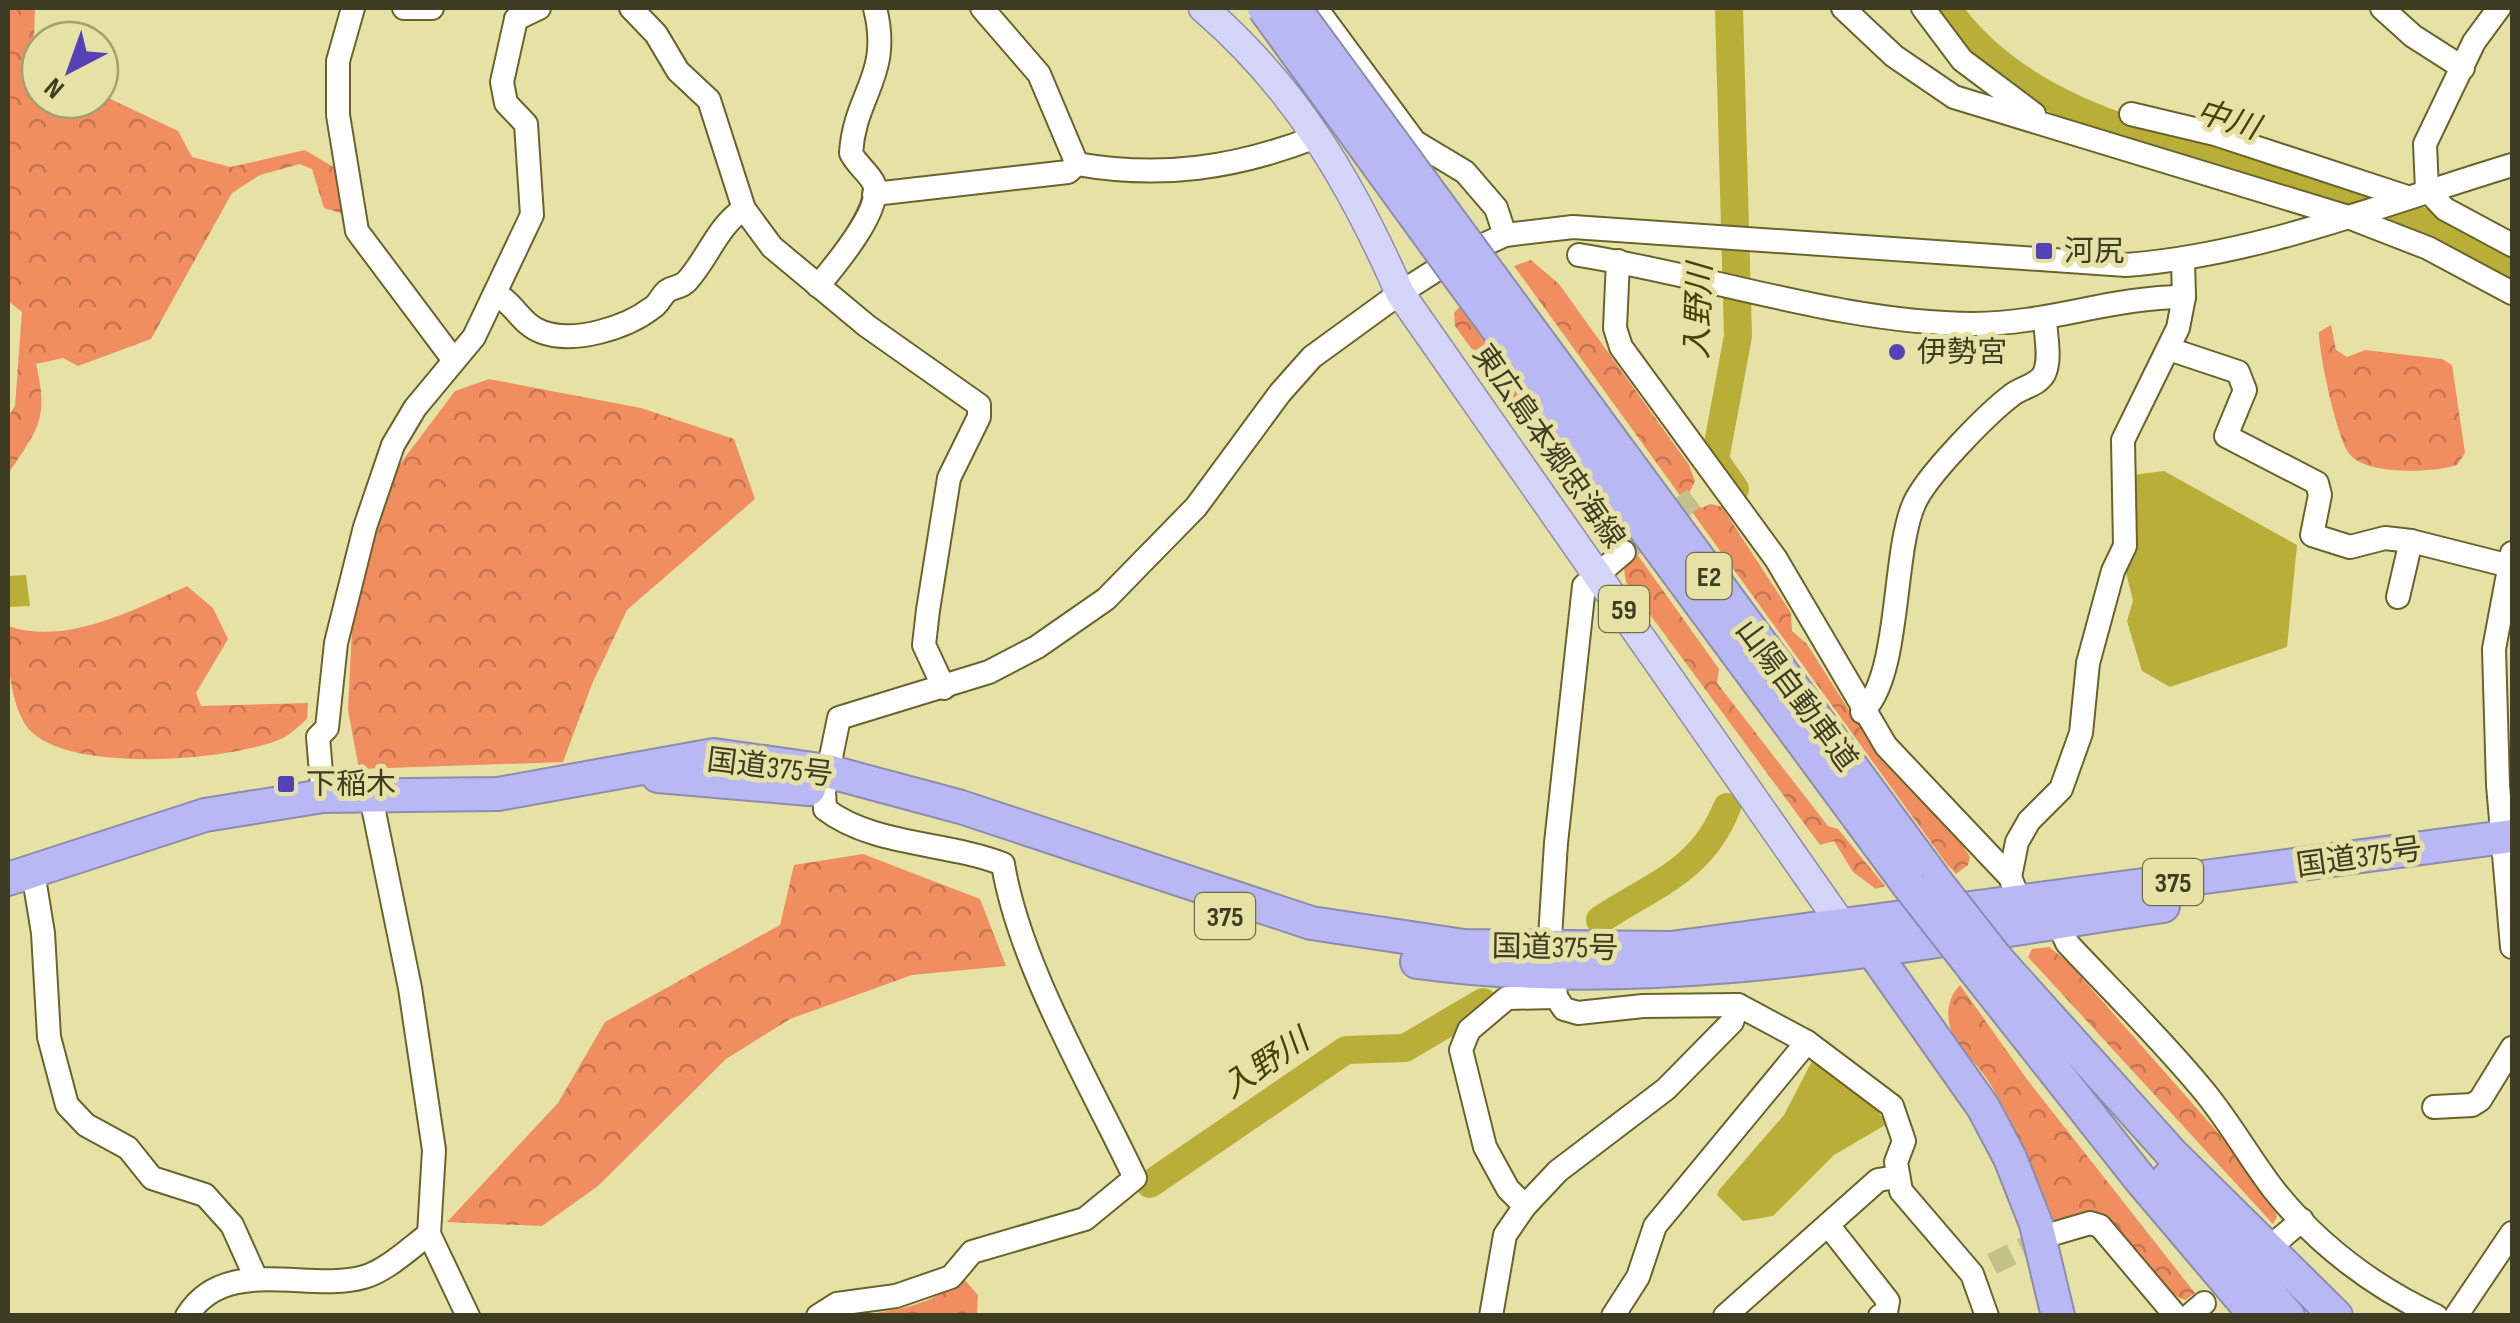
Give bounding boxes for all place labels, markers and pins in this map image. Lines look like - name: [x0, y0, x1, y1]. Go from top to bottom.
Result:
- place label: 河尻: [2064, 234, 2124, 270]
- marker: 河尻: [2033, 240, 2055, 262]
- place label: 伊勢宮: [1917, 335, 2007, 371]
- marker: 伊勢宮: [1886, 341, 1908, 363]
- place label: 下稲木: [306, 767, 396, 803]
- marker: 下稲木: [275, 773, 297, 795]

